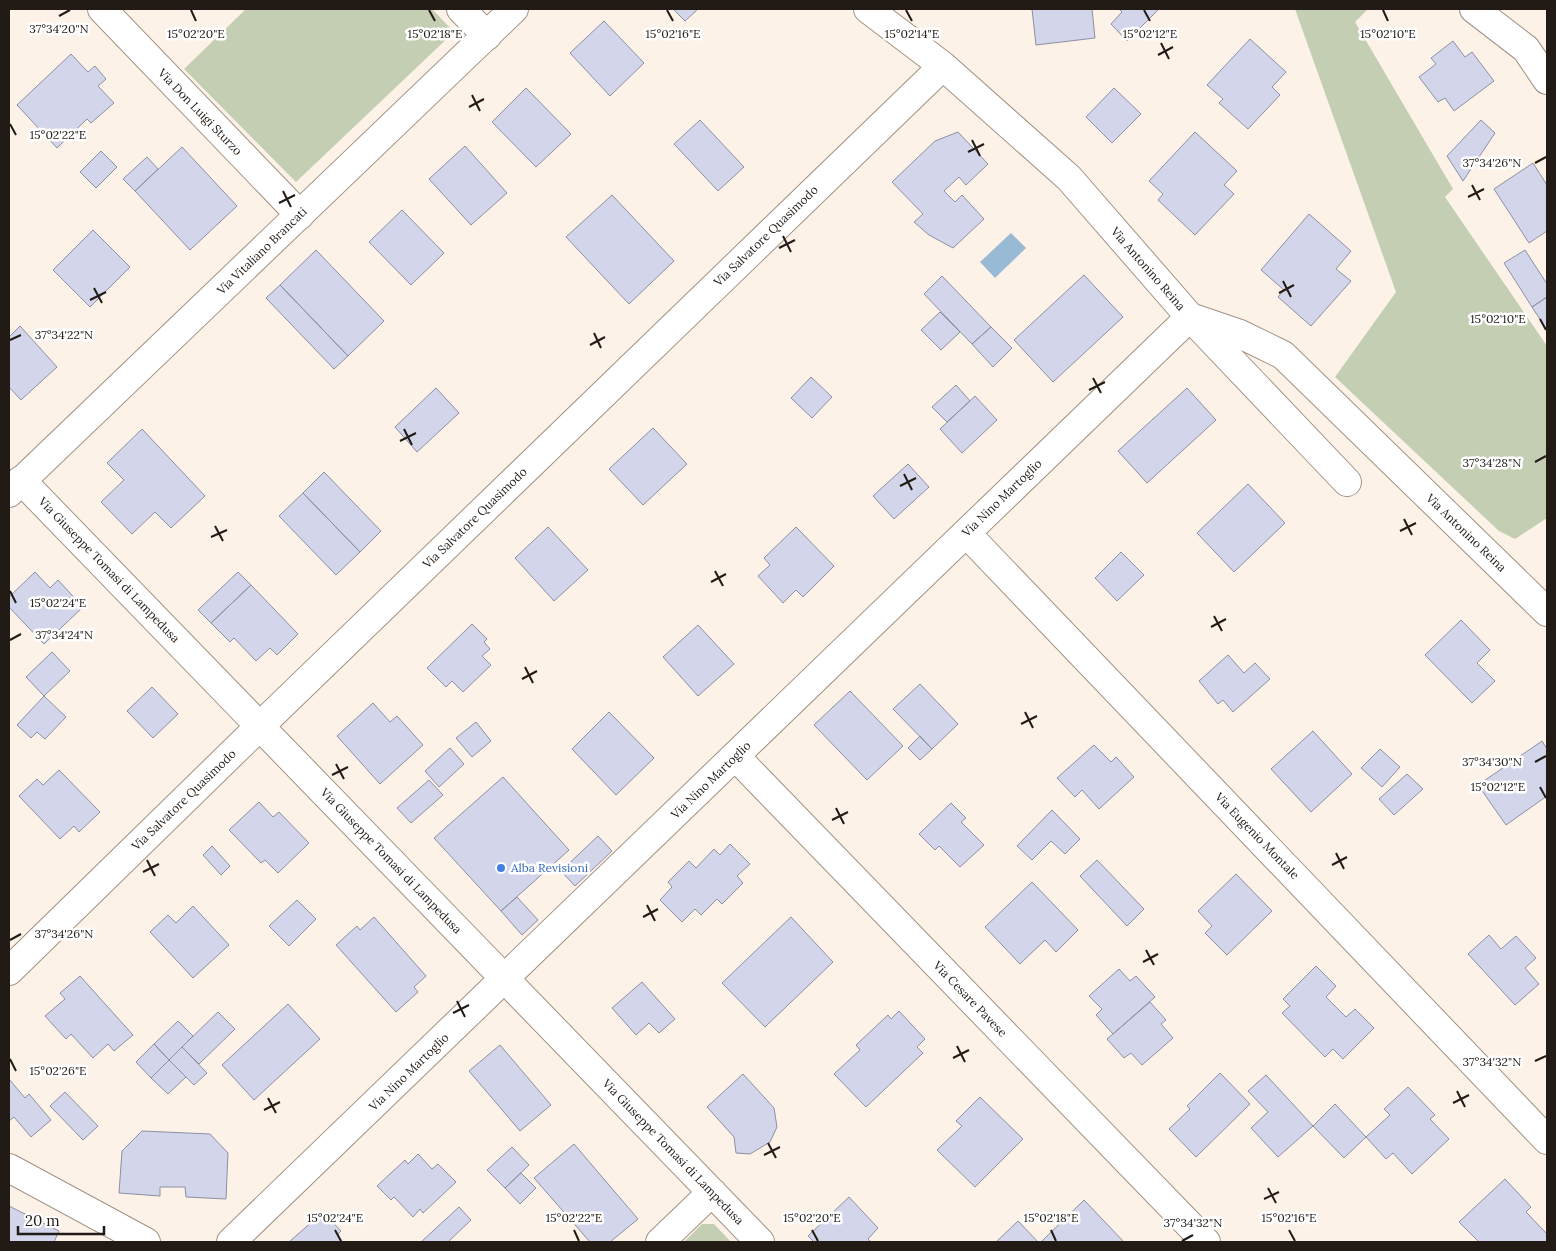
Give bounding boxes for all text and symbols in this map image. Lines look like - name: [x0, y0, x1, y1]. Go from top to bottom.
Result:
- text: 37°34'20"N: [29, 21, 89, 36]
- text: 15°02'20"E: [167, 26, 225, 41]
- text: 15°02'18"E: [408, 26, 462, 41]
- text: 15°02'16"E: [646, 26, 701, 41]
- text: 15°02'14"E: [885, 26, 939, 41]
- text: 15°02'12"E: [1123, 26, 1177, 41]
- text: 15°02'10"E: [1360, 26, 1416, 41]
- street label: Via Don Luigi Sturzo: [154, 65, 246, 158]
- text: 15°02'22"E: [30, 127, 86, 142]
- text: 37°34'26"N: [1462, 155, 1522, 170]
- street label: Via Salvatore Quasimodo: [710, 182, 821, 290]
- street label: Via Vitaliano Brancati: [213, 204, 310, 298]
- street label: Via Antonino Reina: [1107, 223, 1189, 313]
- text: 15°02'10"E: [1470, 311, 1526, 326]
- text: 37°34'22"N: [35, 327, 93, 342]
- text: 37°34'28"N: [1463, 455, 1521, 470]
- street label: Via Nino Martoglio: [958, 456, 1045, 540]
- street label: Via Salvatore Quasimodo: [419, 464, 530, 572]
- street label: Via Antonino Reina: [1422, 490, 1510, 575]
- street label: Via Giuseppe Tomasi di Lampedusa: [35, 493, 183, 646]
- text: 15°02'24"E: [30, 595, 86, 610]
- text: 37°34'24"N: [35, 627, 93, 642]
- street label: Via Nino Martoglio: [667, 738, 754, 822]
- street label: Via Salvatore Quasimodo: [128, 746, 239, 854]
- text: 37°34'30"N: [1462, 754, 1522, 769]
- text: 15°02'12"E: [1471, 779, 1525, 794]
- street label: Via Giuseppe Tomasi di Lampedusa: [317, 784, 465, 937]
- street label: Via Eugenio Montale: [1211, 789, 1303, 882]
- place label: Alba Revisioni: [510, 860, 588, 875]
- marker: Alba Revisioni: [495, 862, 507, 874]
- text: 37°34'26"N: [34, 926, 94, 941]
- street label: Via Cesare Pavese: [930, 957, 1011, 1040]
- street label: Via Nino Martoglio: [365, 1030, 452, 1114]
- text: 37°34'32"N: [1463, 1054, 1521, 1069]
- text: 15°02'26"E: [29, 1063, 87, 1078]
- street label: Via Giuseppe Tomasi di Lampedusa: [599, 1075, 747, 1228]
- scale bar: [18, 1204, 104, 1236]
- text: 15°02'24"E: [307, 1210, 363, 1225]
- text: 15°02'22"E: [546, 1210, 602, 1225]
- text: 15°02'20"E: [783, 1210, 841, 1225]
- text: 15°02'18"E: [1024, 1210, 1078, 1225]
- text: 15°02'16"E: [1262, 1210, 1317, 1225]
- text: 20 m: [25, 1211, 60, 1230]
- text: 37°34'32"N: [1164, 1215, 1222, 1230]

